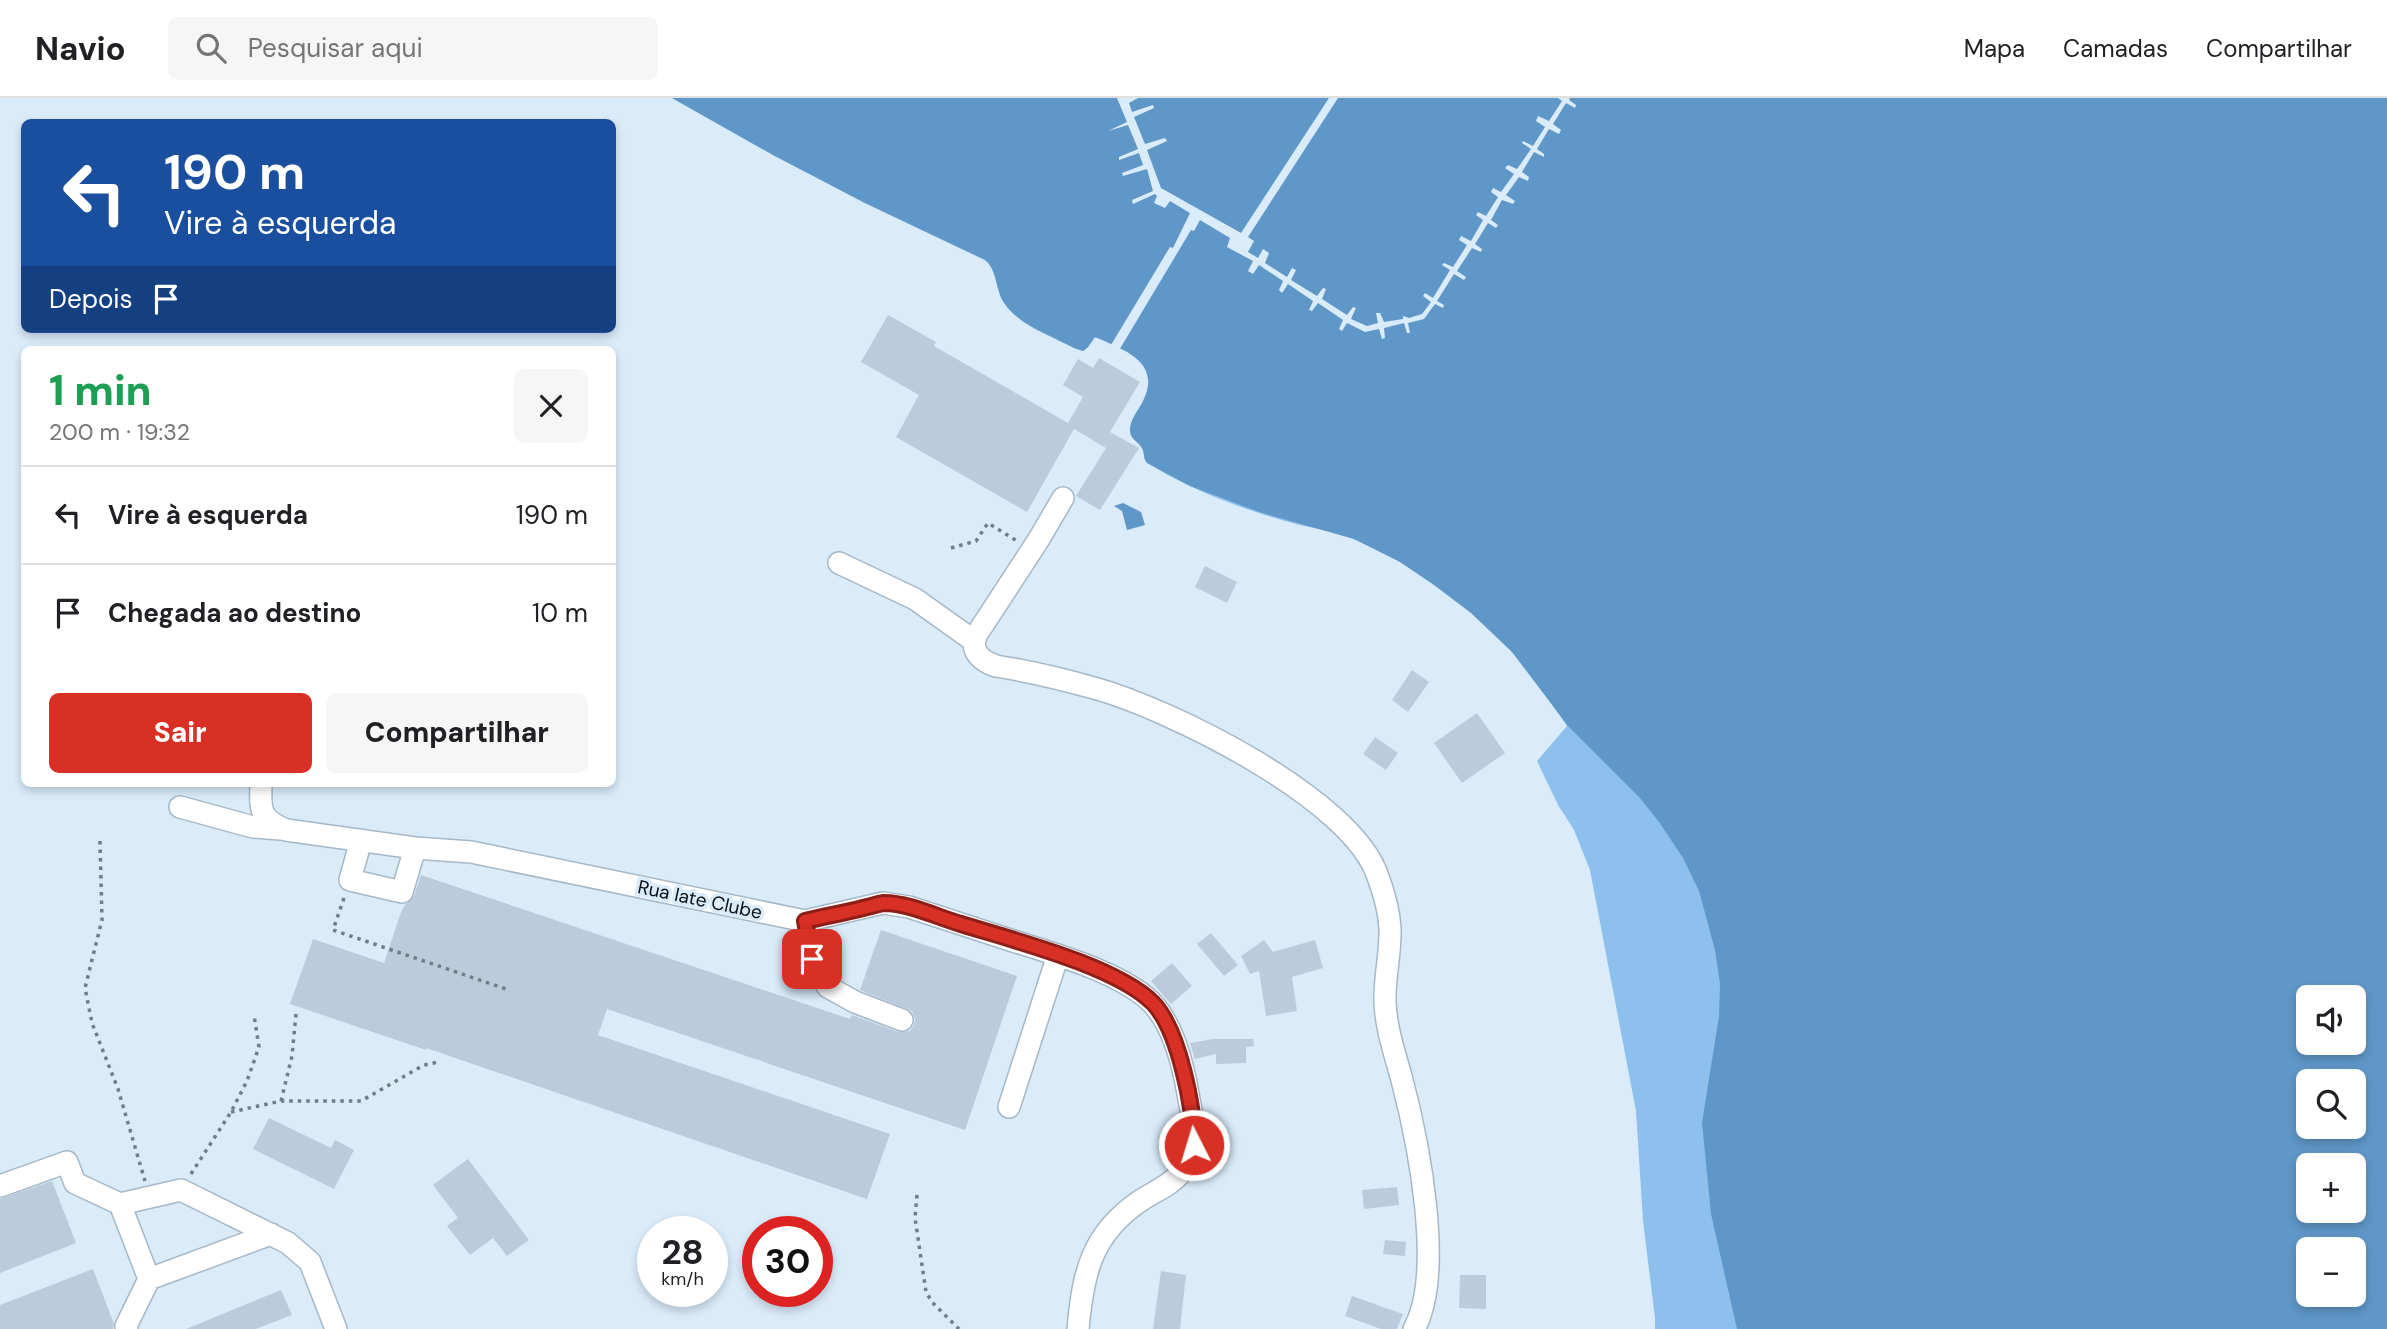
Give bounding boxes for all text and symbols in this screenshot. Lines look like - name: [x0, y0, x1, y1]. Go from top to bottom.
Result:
- search box: [168, 17, 658, 80]
- text: Navio: [35, 27, 126, 70]
- icon: search: [192, 29, 230, 67]
- text: Pesquisar aqui: [248, 31, 423, 65]
- text: Mapa: [1964, 33, 2025, 64]
- text: Camadas: [2063, 33, 2168, 64]
- text: Compartilhar: [2206, 33, 2352, 64]
- text: 190 m: [164, 140, 305, 204]
- icon: left: [49, 147, 140, 238]
- text: Vire à esquerda: [164, 202, 396, 244]
- icon: arrive: [147, 280, 185, 318]
- text: Depois: [49, 282, 133, 316]
- text: 1 min: [49, 363, 152, 418]
- button: close: [514, 369, 588, 443]
- text: 200 m · 19:32: [49, 417, 190, 447]
- icon: left: [49, 496, 87, 534]
- text: Vire à esquerda: [108, 498, 308, 532]
- text: 190 m: [516, 498, 588, 532]
- icon: arrive: [49, 594, 87, 632]
- text: Chegada ao destino: [108, 596, 361, 630]
- text: 10 m: [532, 596, 588, 630]
- button: Sair: [49, 693, 312, 773]
- button: Compartilhar: [326, 693, 588, 773]
- street label: Rua Iate Clube: [635, 874, 764, 925]
- pin: [782, 929, 842, 989]
- icon: arrive: [793, 940, 831, 978]
- map controls: [2296, 985, 2366, 1307]
- button: sound: [2296, 985, 2366, 1055]
- button: search: [2296, 1069, 2366, 1139]
- position arrow: [1157, 1108, 1231, 1182]
- button: +: [2296, 1153, 2366, 1223]
- speed limit sign: 30: [742, 1216, 833, 1307]
- text: 28: [661, 1229, 704, 1275]
- button: −: [2296, 1237, 2366, 1307]
- text: km/h: [661, 1267, 704, 1291]

